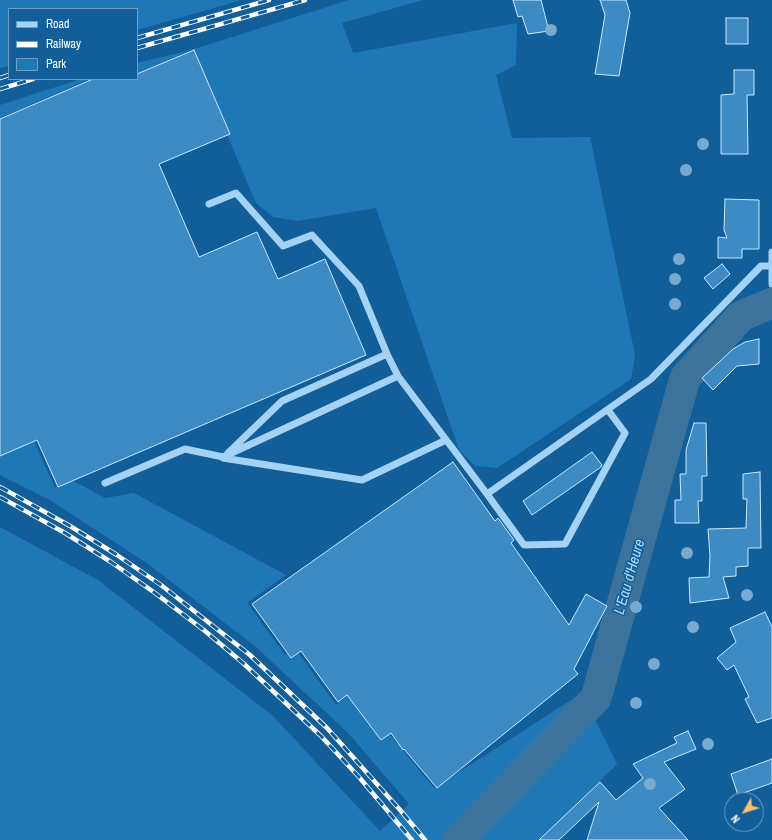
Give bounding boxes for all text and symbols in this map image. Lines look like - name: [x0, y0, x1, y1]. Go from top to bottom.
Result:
- legend: [8, 8, 138, 80]
- text: Road: [46, 16, 70, 32]
- text: Railway: [46, 36, 81, 52]
- text: Park: [46, 56, 66, 72]
- water label: L'Eau d'Heure: [611, 537, 649, 617]
- north arrow: [724, 792, 764, 832]
- text: N: [728, 812, 743, 826]

